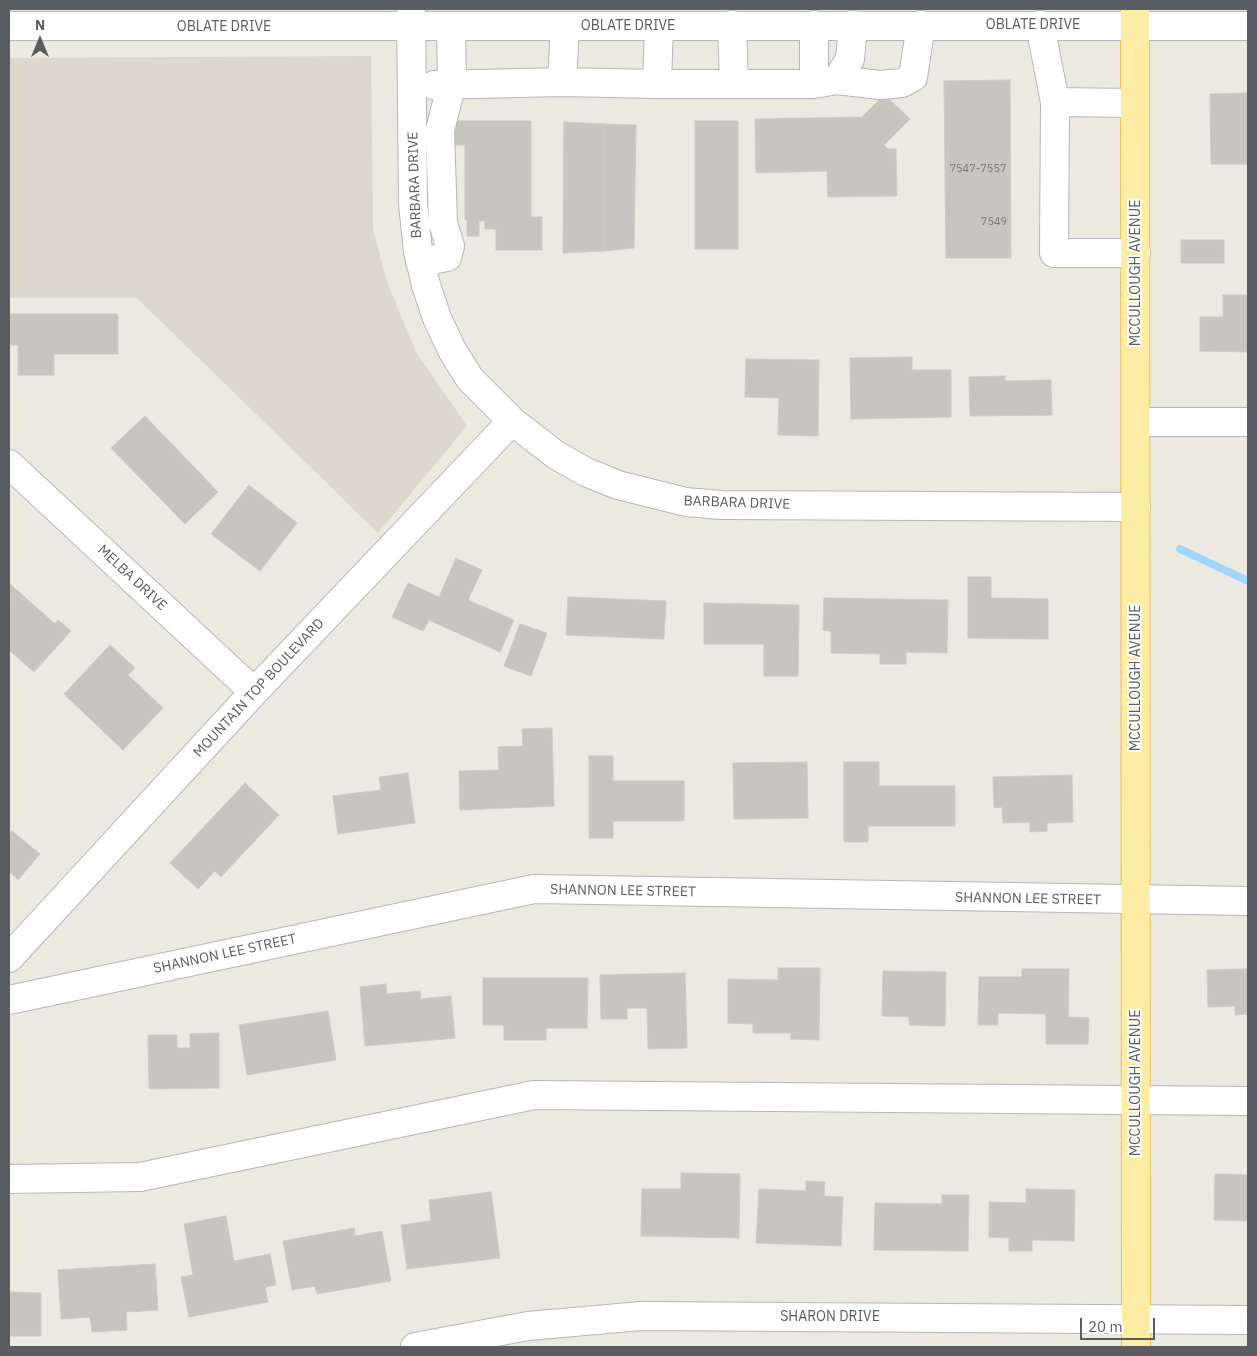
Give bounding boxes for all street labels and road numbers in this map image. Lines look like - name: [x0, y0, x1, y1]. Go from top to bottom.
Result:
- street label: OBLATE DRIVE: [986, 17, 1080, 33]
- street label: OBLATE DRIVE: [581, 18, 675, 34]
- street label: OBLATE DRIVE: [177, 19, 271, 35]
- street label: BARBARA DRIVE: [405, 131, 425, 239]
- street label: MCCULLOUGH AVENUE: [1128, 200, 1144, 346]
- street label: BARBARA DRIVE: [683, 493, 791, 513]
- street label: MELBA DRIVE: [94, 542, 170, 614]
- street label: MCCULLOUGH AVENUE: [1128, 605, 1144, 751]
- street label: MOUNTAIN TOP BOULEVARD: [190, 615, 328, 761]
- street label: SHANNON LEE STREET: [550, 881, 696, 901]
- street label: SHANNON LEE STREET: [955, 889, 1101, 909]
- street label: SHANNON LEE STREET: [152, 931, 298, 977]
- street label: MCCULLOUGH AVENUE: [1128, 1010, 1144, 1156]
- street label: SHARON DRIVE: [780, 1309, 880, 1325]

